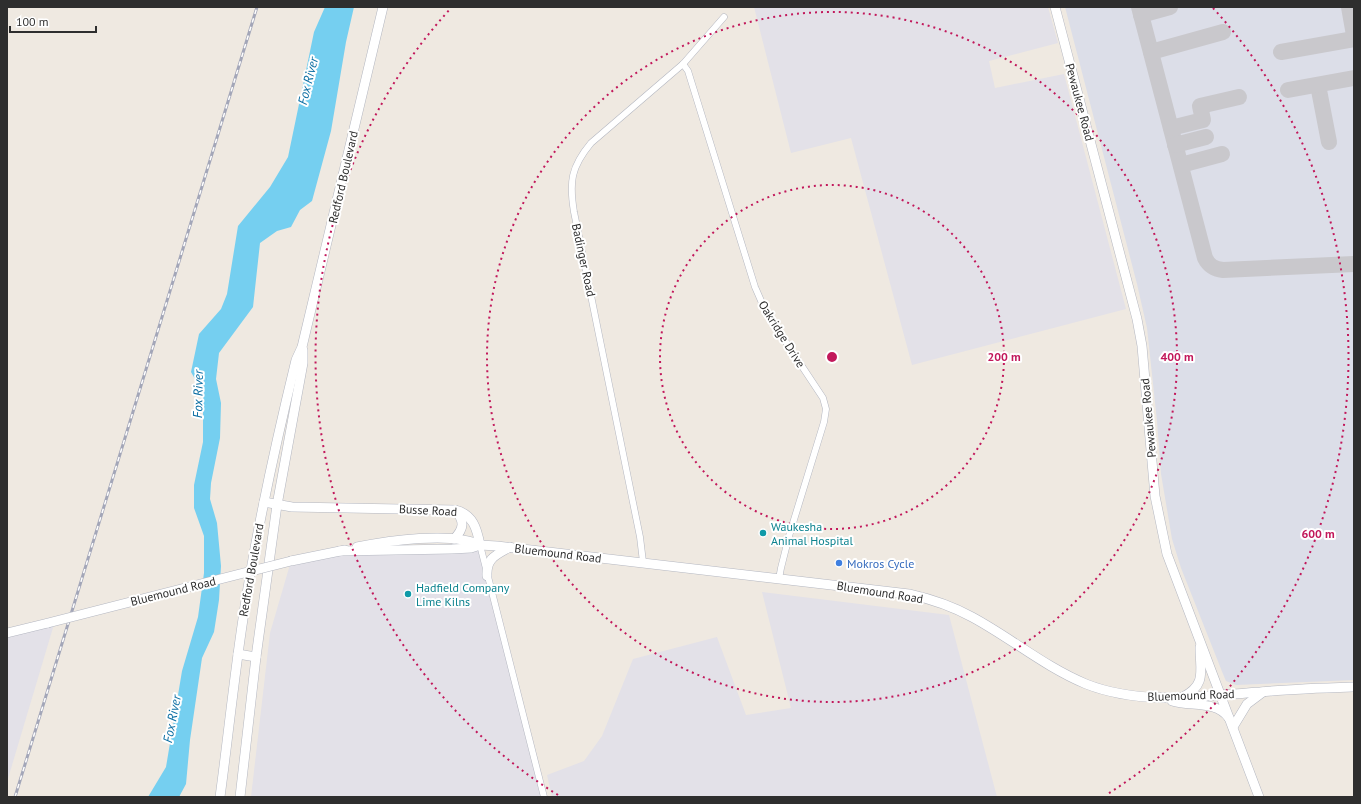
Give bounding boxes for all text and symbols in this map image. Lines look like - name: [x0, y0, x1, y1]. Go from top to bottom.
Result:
- scale bar: [10, 8, 96, 34]
- text: 100 m: [16, 14, 49, 29]
- water label: Fox River: [294, 55, 322, 107]
- street label: Pewaukee Road: [1062, 62, 1098, 142]
- street label: Redford Boulevard: [325, 129, 361, 225]
- street label: Badinger Road: [569, 222, 599, 298]
- street label: Oakridge Drive: [755, 298, 809, 370]
- text: 200 m: [987, 349, 1021, 364]
- text: 400 m: [1160, 349, 1194, 364]
- centre of rings: [825, 350, 839, 364]
- water label: Fox River: [189, 369, 207, 418]
- street label: Pewaukee Road: [1137, 378, 1159, 458]
- street label: Busse Road: [398, 501, 458, 519]
- place label: Waukesha Animal Hospital: [771, 519, 853, 548]
- street label: Redford Boulevard: [235, 522, 267, 618]
- text: 600 m: [1301, 526, 1335, 541]
- marker: Waukesha Animal Hospital: [758, 528, 768, 538]
- street label: Bluemound Road: [514, 540, 602, 566]
- place label: Mokros Cycle: [847, 556, 914, 571]
- marker: Mokros Cycle: [834, 558, 844, 568]
- street label: Bluemound Road: [129, 573, 217, 609]
- street label: Bluemound Road: [836, 578, 924, 606]
- place label: Hadfield Company Lime Kilns: [416, 580, 510, 609]
- marker: Hadfield Company Lime Kilns: [403, 589, 413, 599]
- street label: Bluemound Road: [1147, 686, 1235, 704]
- water label: Fox River: [159, 693, 185, 744]

